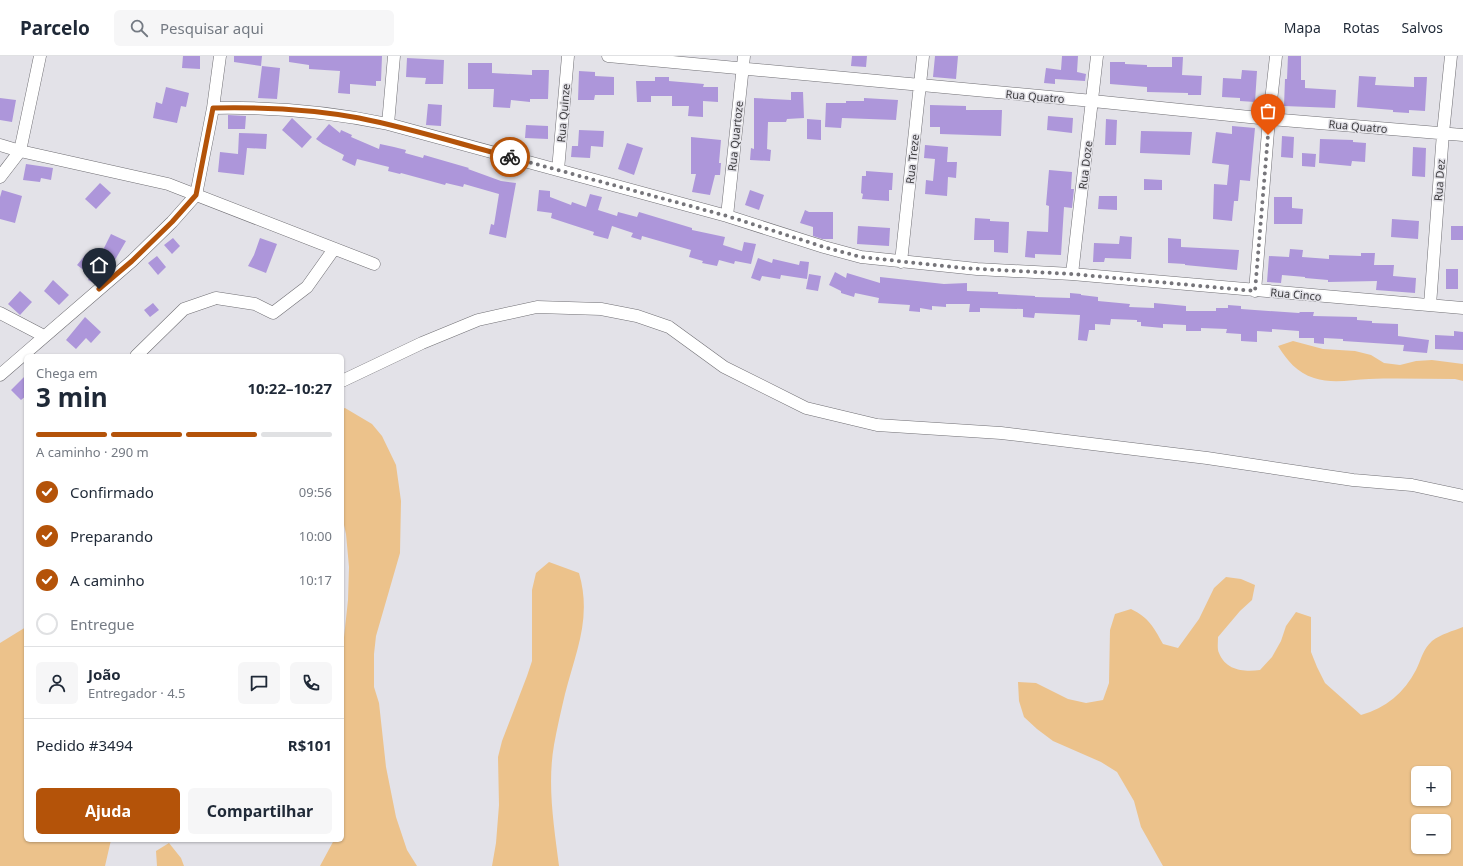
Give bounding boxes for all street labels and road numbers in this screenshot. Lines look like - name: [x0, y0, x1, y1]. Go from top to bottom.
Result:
- street label: Rua Quinze: [553, 83, 573, 143]
- street label: Rua Quatro: [1005, 86, 1065, 106]
- street label: Rua Quartoze: [724, 100, 746, 172]
- street label: Rua Quatro: [1328, 116, 1388, 136]
- street label: Rua Treze: [902, 133, 922, 185]
- street label: Rua Doze: [1075, 140, 1095, 190]
- street label: Rua Dez: [1430, 159, 1448, 201]
- street label: Rua Cinco: [1270, 284, 1322, 304]

